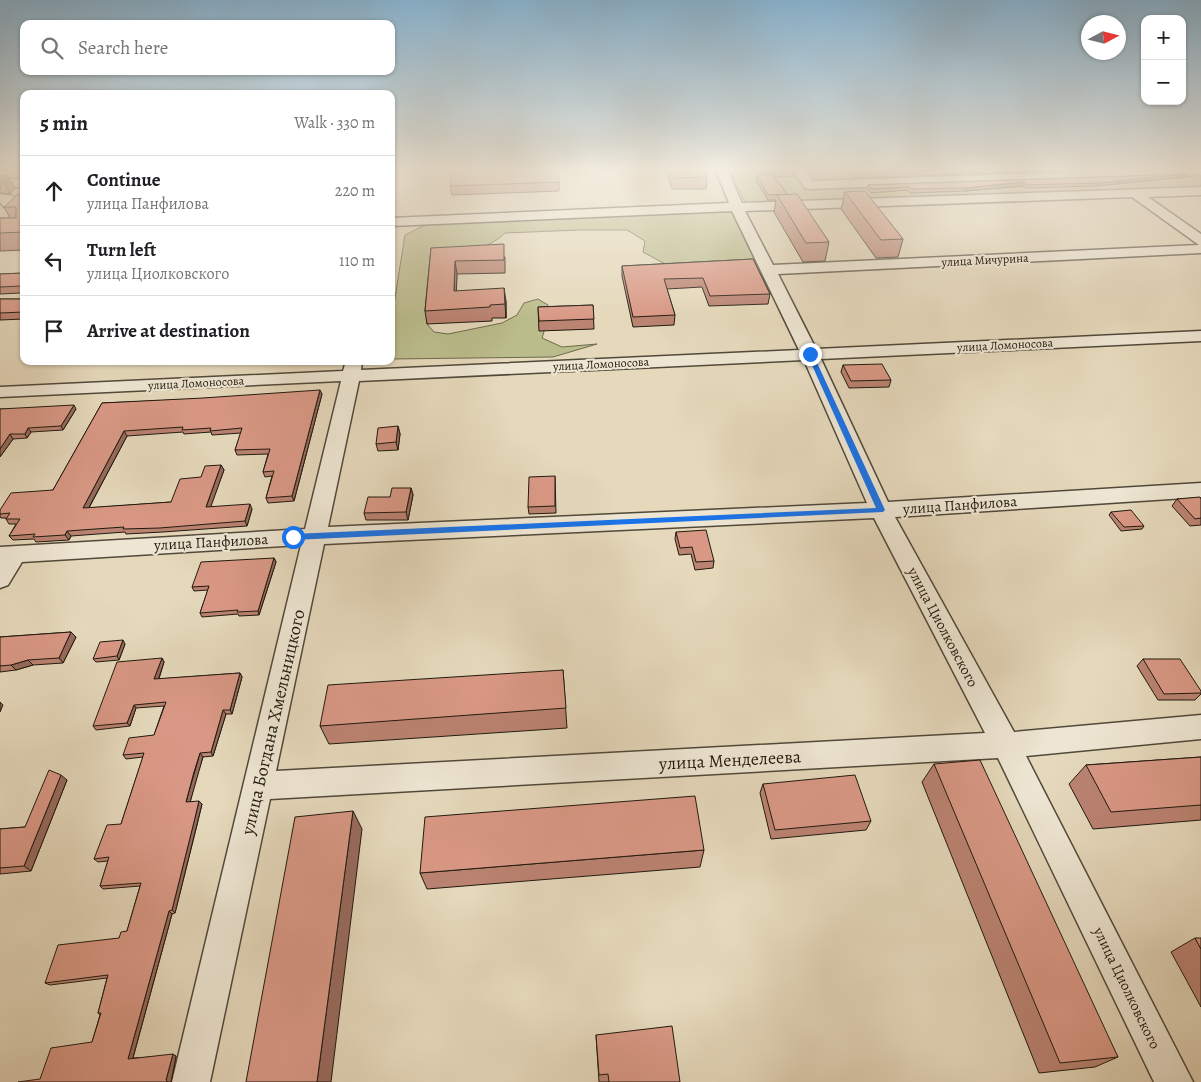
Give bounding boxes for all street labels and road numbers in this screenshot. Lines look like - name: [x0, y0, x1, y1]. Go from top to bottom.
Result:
- street label: улица Мичурина: [940, 250, 1029, 270]
- street label: улица Ломоносова: [956, 334, 1054, 356]
- street label: улица Ломоносова: [552, 353, 650, 375]
- street label: улица Ломоносова: [147, 372, 245, 394]
- street label: улица Панфилова: [901, 491, 1018, 519]
- street label: улица Панфилова: [152, 529, 269, 555]
- street label: улица Циолковского: [902, 563, 983, 691]
- street label: улица Богдана Хмельницкого: [235, 607, 311, 838]
- street label: улица Менделеева: [657, 744, 802, 776]
- street label: улица Циолковского: [1088, 923, 1165, 1052]

